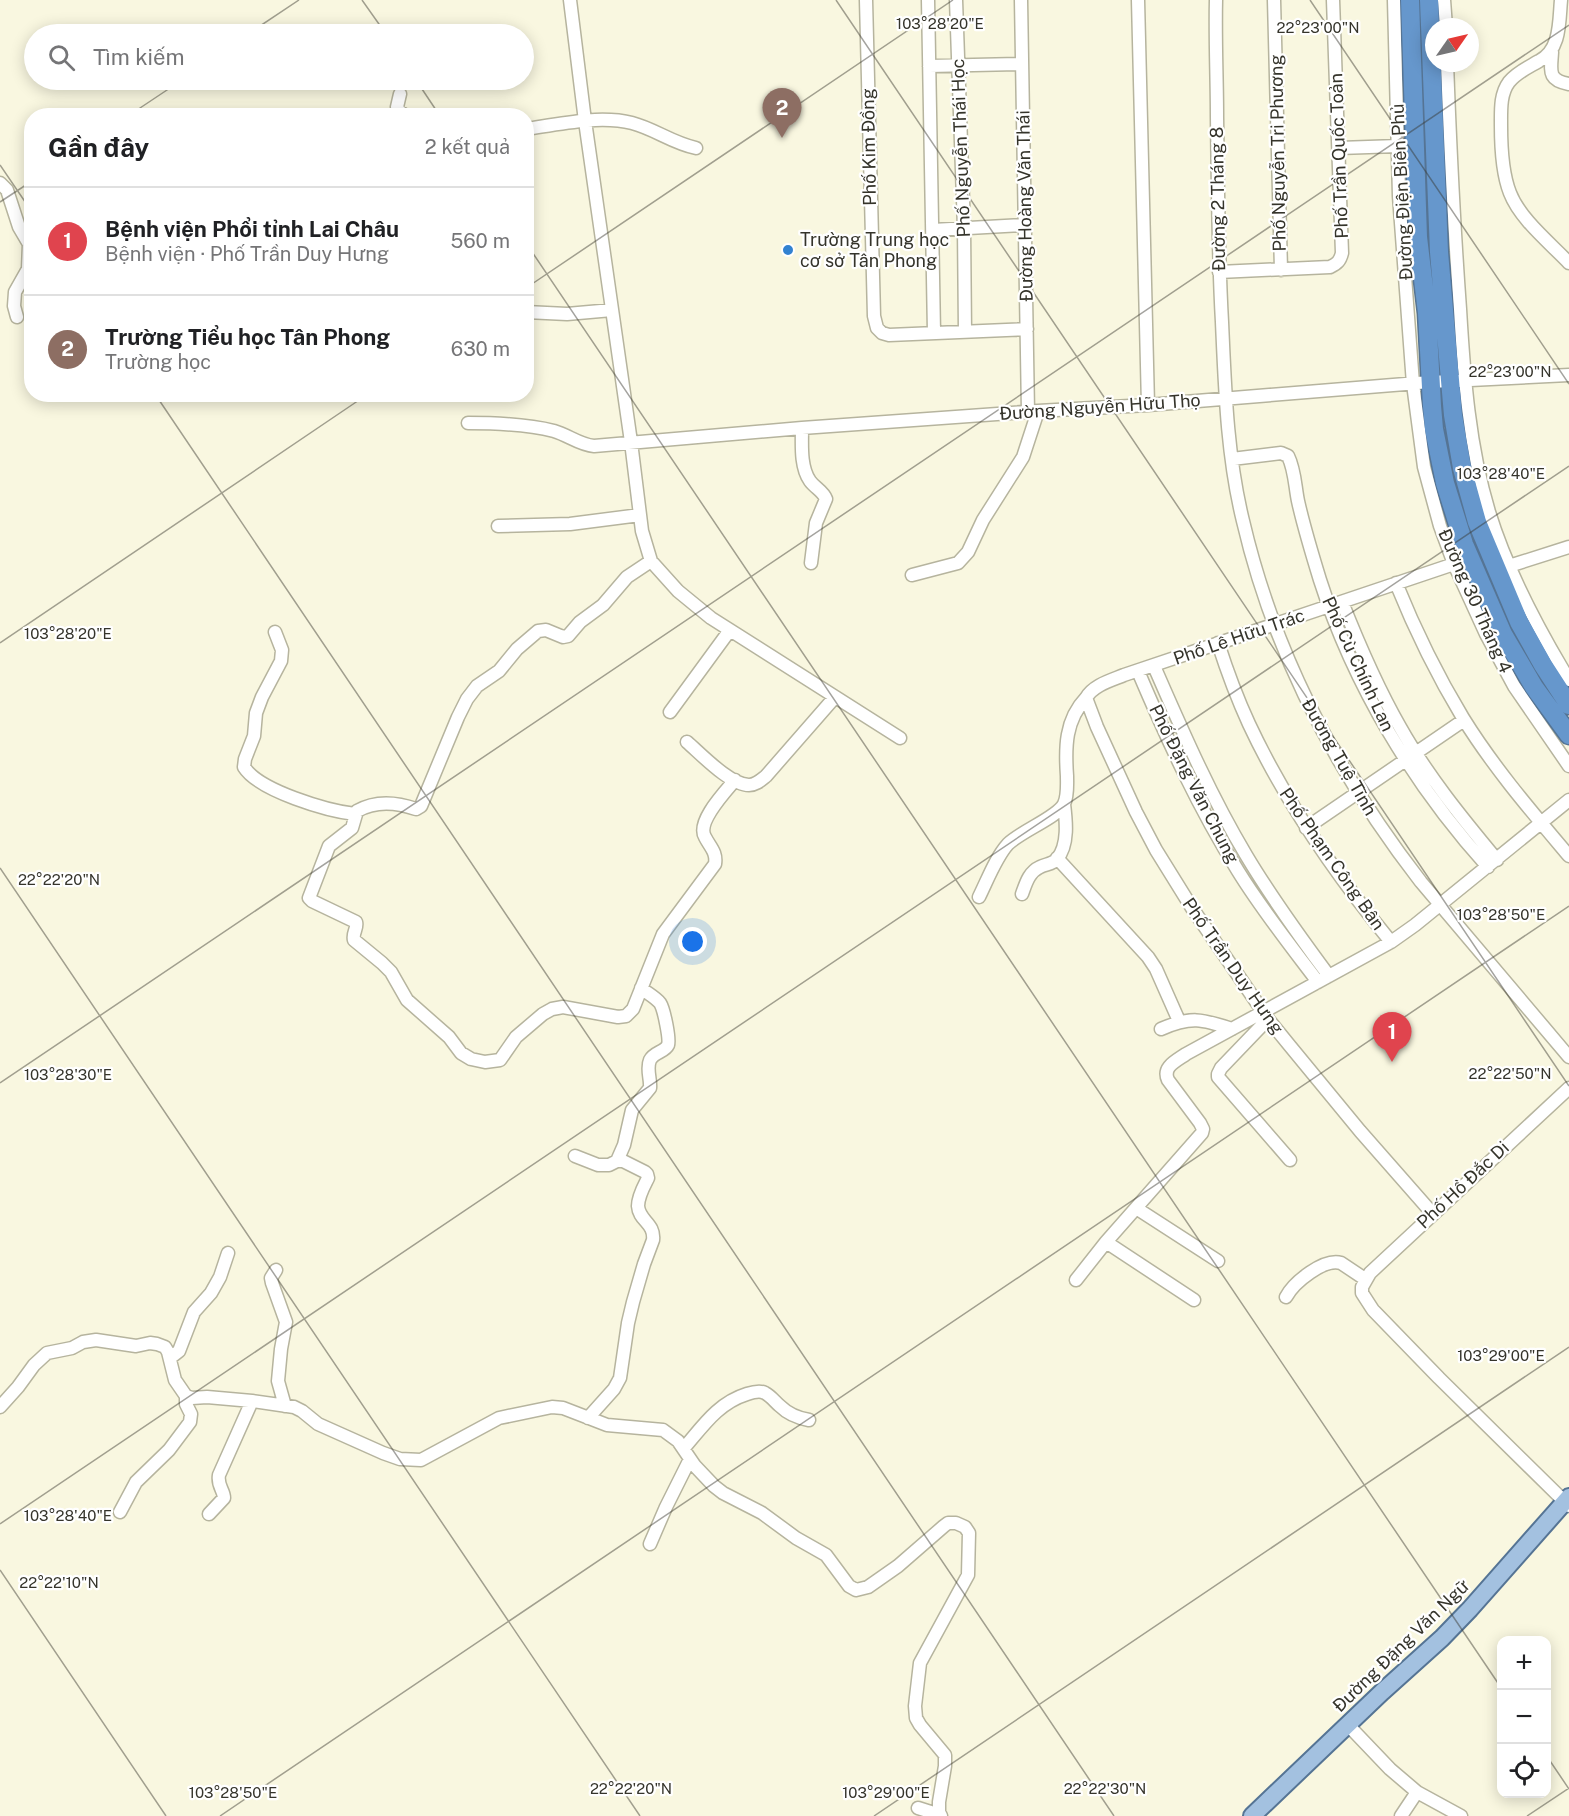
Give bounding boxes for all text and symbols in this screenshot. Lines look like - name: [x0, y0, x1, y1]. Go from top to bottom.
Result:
- text: 103°28'20"E: [896, 15, 984, 32]
- north arrow: [1425, 18, 1479, 72]
- text: 22°23'00"N: [1277, 19, 1359, 36]
- search box: [24, 24, 534, 90]
- icon: search: [45, 41, 78, 74]
- text: Tìm kiếm: [93, 44, 184, 70]
- street label: Phố Nguyễn Tri Phương: [1265, 54, 1290, 252]
- street label: Phố Nguyễn Thái Học: [947, 58, 974, 238]
- street label: Phố Trần Quốc Toản: [1325, 73, 1352, 239]
- pin: 2: [762, 88, 802, 138]
- street label: Phố Kim Đồng: [857, 88, 880, 206]
- street label: Đường Điện Biên Phủ: [1386, 103, 1417, 281]
- street label: Đường Hoàng Văn Thái: [1012, 110, 1037, 302]
- street label: Đường 2 Tháng 8: [1206, 127, 1229, 271]
- text: Gần đây: [48, 132, 149, 163]
- text: 2 kết quả: [425, 135, 510, 159]
- text: Bệnh viện Phổi tỉnh Lai Châu: [105, 216, 399, 242]
- text: 1: [63, 229, 72, 253]
- text: 560 m: [450, 229, 510, 253]
- place label: Trường Trung học cơ sở Tân Phong: [800, 229, 949, 271]
- text: Bệnh viện · Phố Trần Duy Hưng: [105, 242, 389, 266]
- marker: Trường Trung học cơ sở Tân Phong: [781, 243, 795, 257]
- text: Trường Tiểu học Tân Phong: [105, 324, 390, 350]
- text: 2: [61, 337, 74, 361]
- text: 630 m: [451, 337, 510, 361]
- text: Trường học: [105, 350, 211, 374]
- text: 22°23'00"N: [1469, 363, 1551, 380]
- street label: Đường Nguyễn Hữu Thọ: [999, 389, 1201, 424]
- text: 103°28'40"E: [1457, 465, 1545, 482]
- street label: Đường 30 Tháng 4: [1434, 525, 1517, 676]
- street label: Phố Cù Chính Lan: [1318, 593, 1399, 735]
- street label: Phố Lê Hữu Trác: [1170, 604, 1307, 669]
- text: 103°28'20"E: [24, 625, 112, 642]
- street label: Đường Tuệ Tĩnh: [1297, 695, 1381, 819]
- street label: Phố Đặng Văn Chung: [1145, 701, 1244, 867]
- street label: Phố Phạm Công Bân: [1275, 784, 1389, 934]
- text: 22°22'20"N: [18, 871, 100, 888]
- street label: Phố Trần Duy Hưng: [1178, 893, 1288, 1038]
- text: 103°28'50"E: [1457, 906, 1545, 923]
- your location: [678, 927, 707, 956]
- pin: 1: [1372, 1012, 1412, 1062]
- text: 22°22'50"N: [1469, 1065, 1551, 1082]
- text: 103°28'30"E: [24, 1066, 112, 1083]
- street label: Phố Hồ Đắc Di: [1412, 1137, 1513, 1233]
- text: 103°29'00"E: [1457, 1347, 1545, 1364]
- text: 103°28'40"E: [24, 1507, 112, 1524]
- text: 22°22'10"N: [19, 1574, 99, 1591]
- street label: Đường Đặng Văn Ngữ: [1328, 1575, 1473, 1716]
- map controls: [1497, 1636, 1551, 1798]
- button: +: [1497, 1636, 1551, 1690]
- button: −: [1497, 1690, 1551, 1744]
- button: locate: [1497, 1744, 1551, 1798]
- text: 22°22'20"N: [590, 1780, 672, 1797]
- text: 22°22'30"N: [1064, 1780, 1146, 1797]
- text: 103°28'50"E: [189, 1784, 277, 1801]
- text: 103°29'00"E: [842, 1784, 930, 1801]

